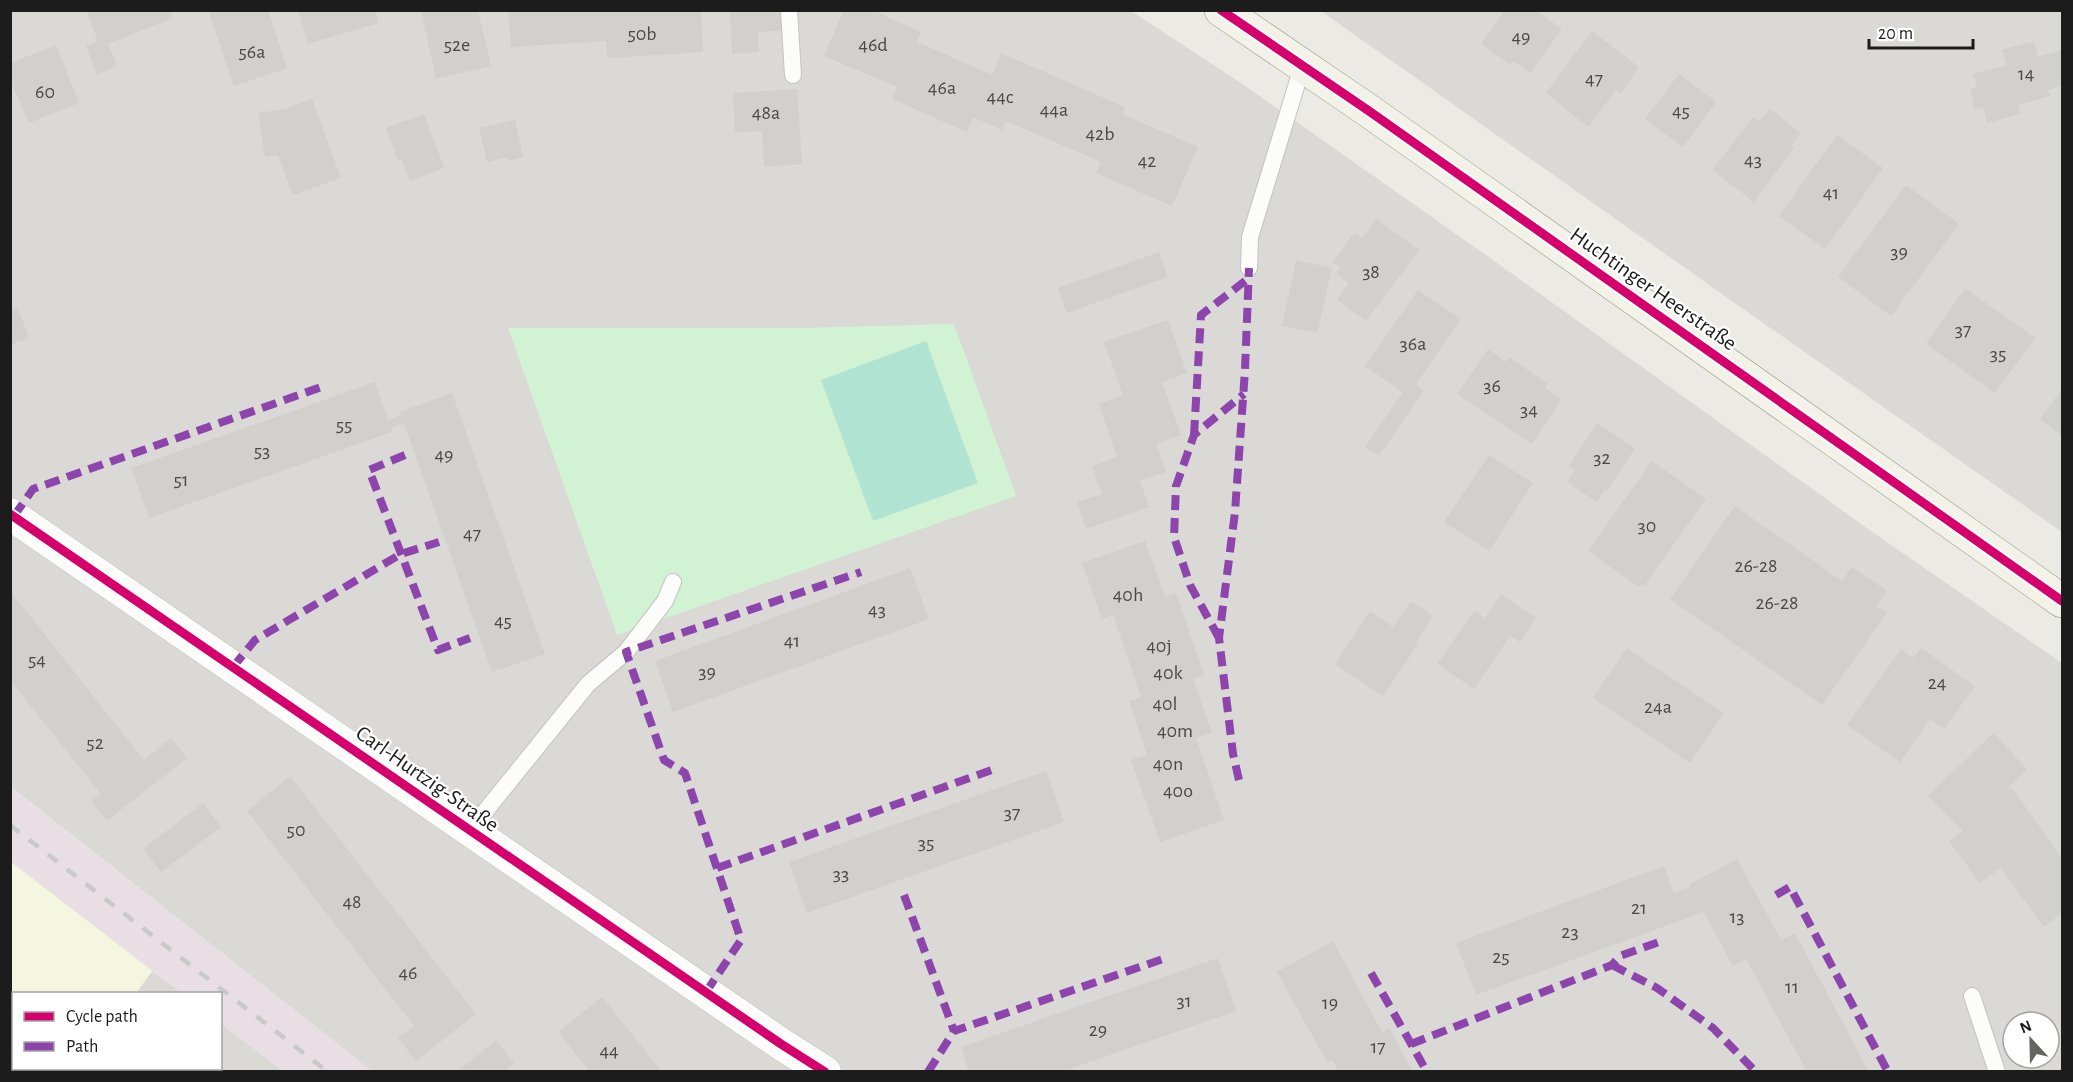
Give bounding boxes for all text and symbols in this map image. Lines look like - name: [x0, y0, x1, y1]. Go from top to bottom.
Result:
- scale bar: [1869, 12, 1972, 50]
- house number: 50b: [627, 24, 657, 44]
- text: 20 m: [1878, 25, 1913, 43]
- house number: 49: [1511, 27, 1531, 47]
- house number: 52e: [444, 35, 470, 55]
- house number: 46d: [858, 35, 888, 55]
- house number: 56a: [239, 42, 266, 62]
- house number: 14: [2018, 64, 2034, 84]
- house number: 47: [1585, 69, 1603, 89]
- house number: 46a: [928, 78, 956, 98]
- house number: 60: [35, 82, 55, 102]
- house number: 44c: [987, 87, 1014, 107]
- house number: 44a: [1040, 100, 1068, 120]
- house number: 45: [1672, 101, 1690, 121]
- house number: 48a: [752, 103, 780, 123]
- house number: 42b: [1086, 124, 1115, 144]
- house number: 43: [1744, 150, 1762, 170]
- house number: 42: [1138, 151, 1156, 171]
- house number: 41: [1823, 183, 1839, 203]
- street label: Huchtinger Heerstraße: [1566, 223, 1741, 355]
- house number: 39: [1890, 242, 1908, 262]
- house number: 38: [1362, 262, 1380, 282]
- house number: 37: [1955, 320, 1971, 340]
- house number: 36a: [1400, 334, 1426, 354]
- house number: 35: [1990, 344, 2006, 364]
- house number: 36: [1483, 376, 1501, 396]
- house number: 34: [1520, 400, 1538, 420]
- house number: 55: [336, 415, 352, 435]
- house number: 53: [254, 441, 270, 461]
- house number: 49: [434, 445, 454, 465]
- house number: 32: [1593, 448, 1611, 468]
- house number: 51: [173, 470, 189, 490]
- house number: 30: [1638, 516, 1656, 536]
- house number: 47: [463, 524, 481, 544]
- house number: 26-28: [1734, 556, 1778, 576]
- house number: 40h: [1113, 585, 1143, 605]
- house number: 26-28: [1755, 593, 1799, 613]
- house number: 43: [868, 600, 886, 620]
- house number: 45: [494, 611, 512, 631]
- house number: 41: [784, 631, 800, 651]
- house number: 40j: [1146, 636, 1172, 656]
- house number: 54: [28, 650, 46, 670]
- house number: 39: [698, 662, 716, 682]
- house number: 40k: [1153, 663, 1183, 683]
- house number: 24: [1928, 673, 1946, 693]
- house number: 40l: [1152, 694, 1178, 714]
- house number: 24a: [1644, 697, 1672, 717]
- street label: Carl-Hurtzig-Straße: [352, 721, 503, 836]
- house number: 40m: [1157, 721, 1193, 741]
- house number: 52: [86, 733, 104, 753]
- house number: 40n: [1153, 754, 1183, 774]
- house number: 40o: [1163, 781, 1193, 801]
- house number: 37: [1004, 803, 1020, 823]
- house number: 50: [287, 820, 305, 840]
- house number: 35: [918, 833, 934, 853]
- house number: 33: [833, 864, 849, 884]
- house number: 48: [342, 892, 362, 912]
- house number: 21: [1631, 898, 1647, 918]
- house number: 13: [1729, 907, 1745, 927]
- house number: 23: [1561, 922, 1579, 942]
- house number: 25: [1492, 947, 1510, 967]
- house number: 46: [398, 963, 418, 983]
- house number: 11: [1785, 977, 1799, 997]
- house number: 31: [1176, 991, 1192, 1011]
- legend: [12, 992, 222, 1070]
- house number: 19: [1322, 993, 1338, 1013]
- text: Cycle path: [66, 1008, 138, 1026]
- north arrow: [2001, 1010, 2061, 1070]
- text: N: [2018, 1018, 2034, 1037]
- house number: 29: [1089, 1020, 1107, 1040]
- house number: 17: [1370, 1037, 1386, 1057]
- text: Path: [66, 1038, 98, 1056]
- house number: 44: [599, 1041, 619, 1061]

